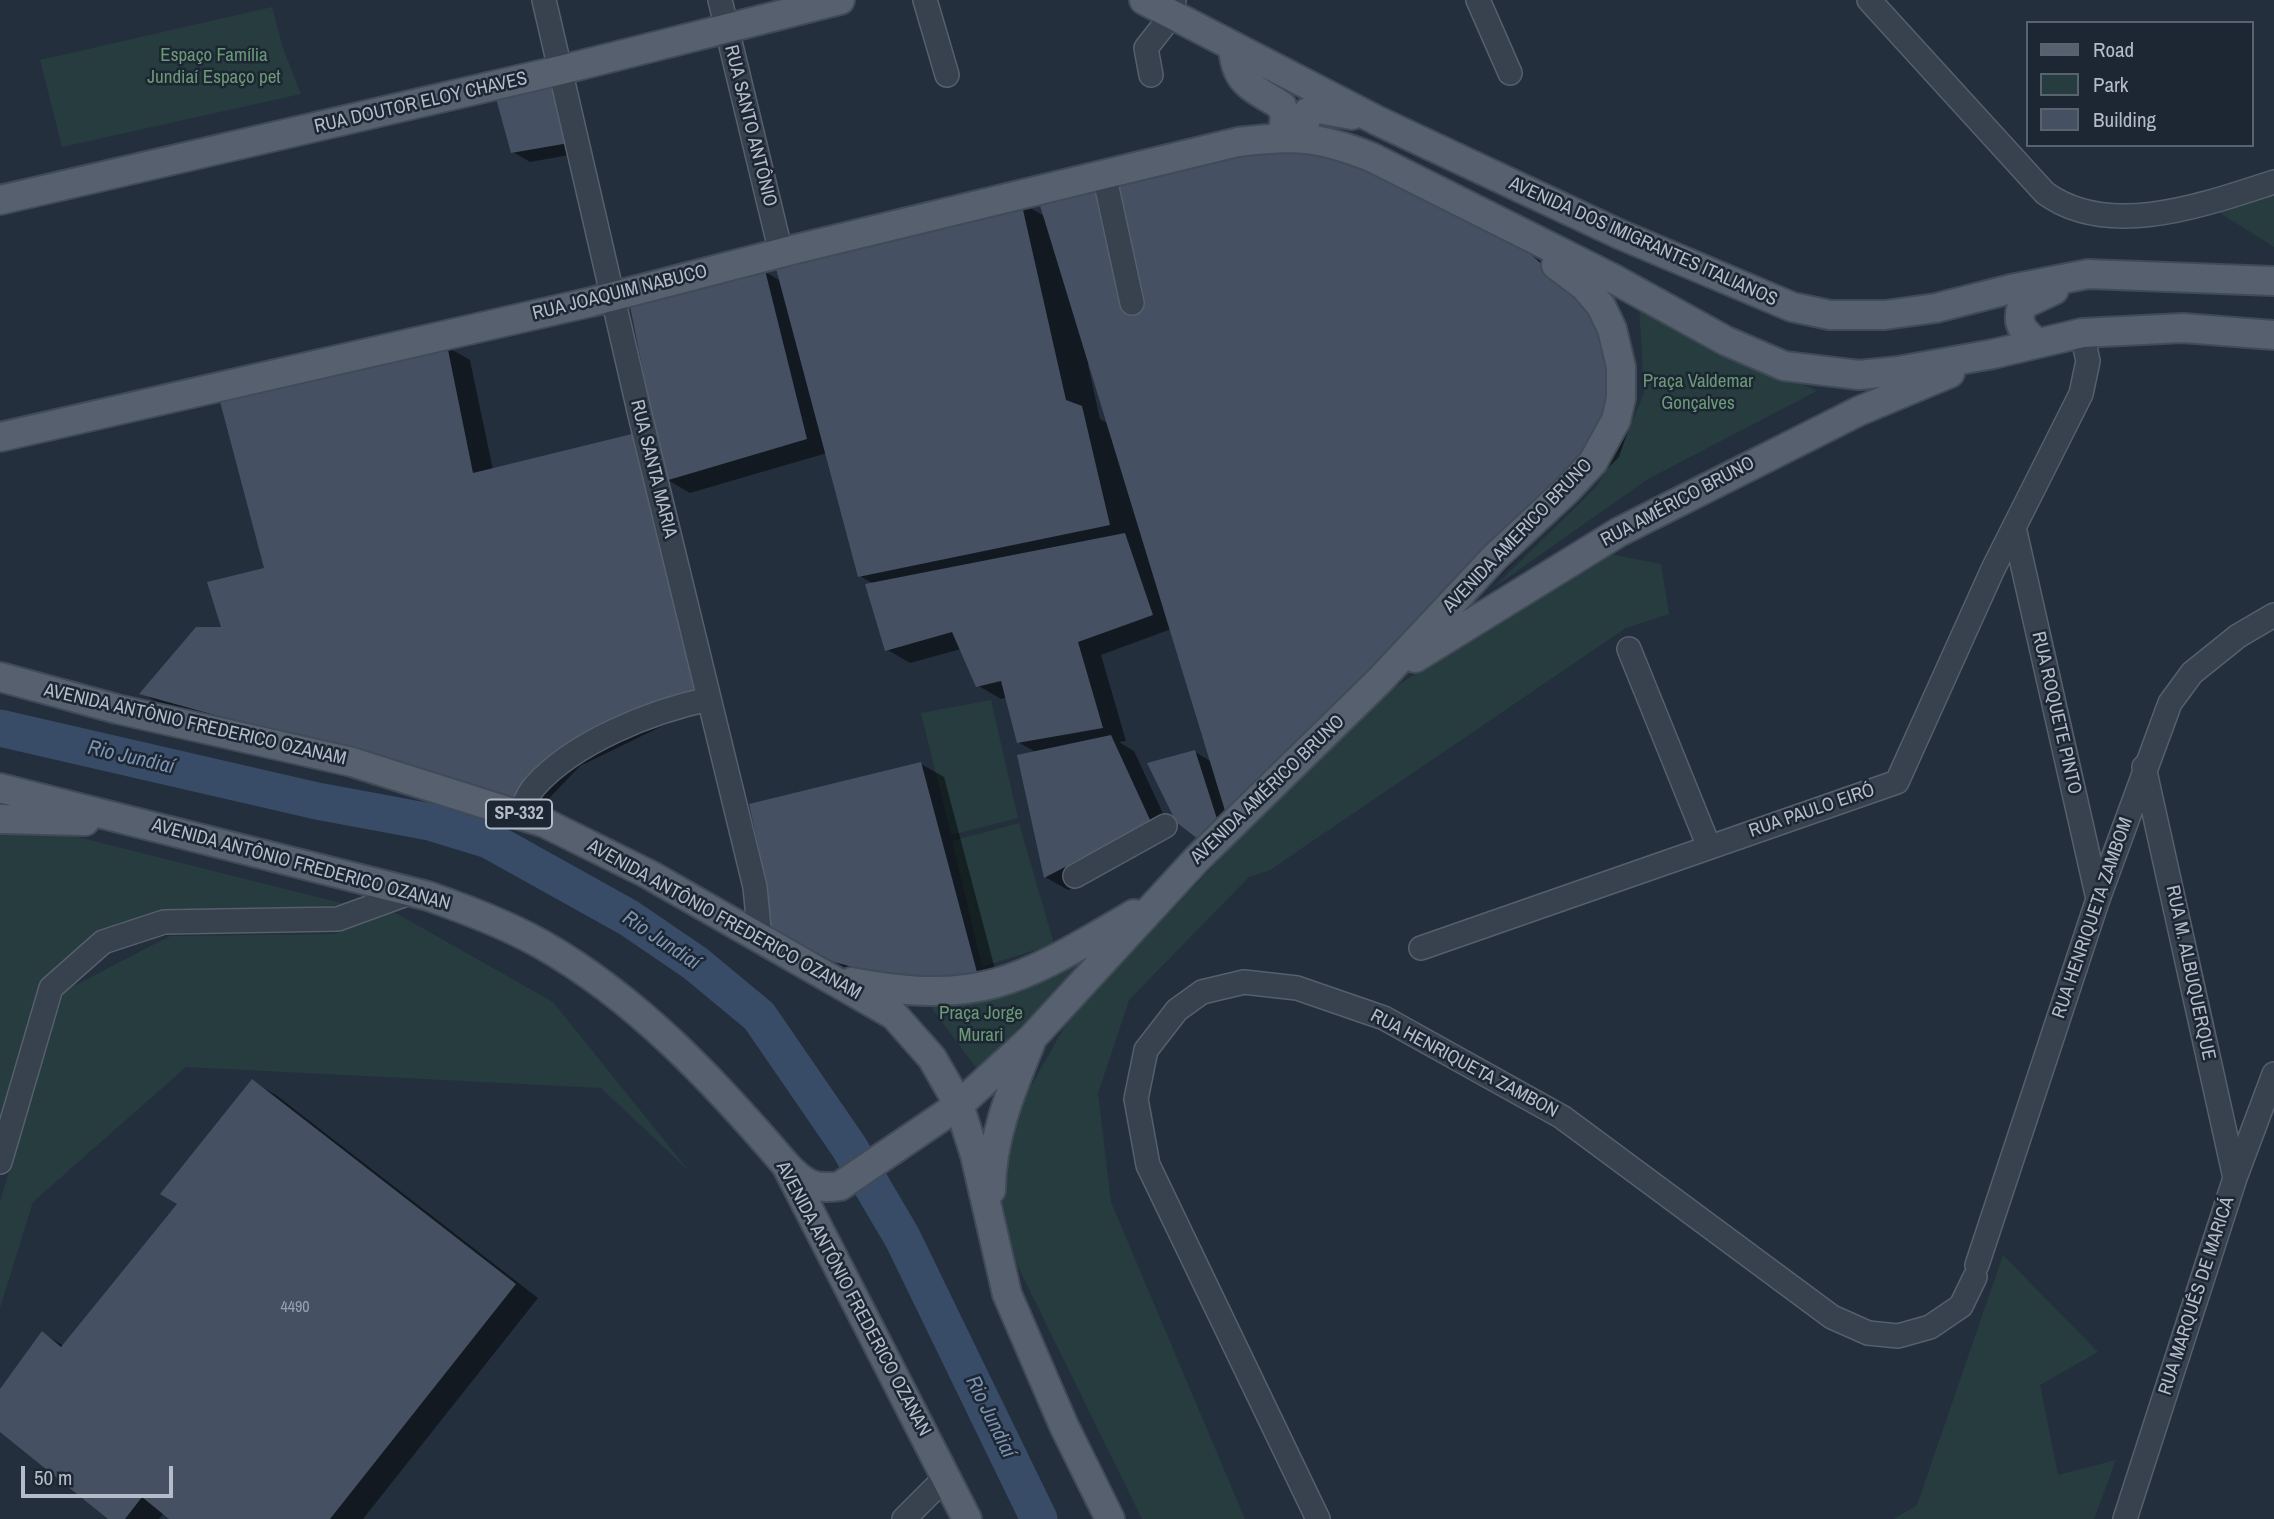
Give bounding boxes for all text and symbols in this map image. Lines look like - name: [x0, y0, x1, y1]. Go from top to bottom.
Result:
- legend: [2025, 21, 2253, 147]
- text: Road: [2093, 35, 2134, 64]
- street label: RUA SANTO ANTÔNIO: [719, 43, 781, 209]
- park label: Espaço Família Jundiaí Espaço pet: [147, 45, 281, 89]
- street label: RUA DOUTOR ELOY CHAVES: [312, 67, 530, 139]
- text: Park: [2093, 70, 2128, 99]
- text: Building: [2093, 105, 2156, 134]
- street label: AVENIDA DOS IMIGRANTES ITALIANOS: [1505, 172, 1781, 312]
- street label: RUA JOAQUIM NABUCO: [530, 260, 710, 326]
- park label: Praça Valdemar Gonçalves: [1643, 371, 1753, 415]
- street label: RUA SANTA MARIA: [625, 397, 681, 541]
- street label: RUA AMÉRICO BRUNO: [1597, 452, 1759, 552]
- street label: AVENIDA AMERICO BRUNO: [1439, 454, 1597, 618]
- street label: RUA ROQUETE PINTO: [2026, 630, 2086, 796]
- street label: AVENIDA ANTÔNIO FREDERICO OZANAM: [42, 679, 348, 771]
- street label: AVENIDA AMÉRICO BRUNO: [1186, 711, 1350, 869]
- water label: Rio Jundiaí: [85, 736, 177, 780]
- street label: RUA PAULO EIRÓ: [1746, 779, 1878, 843]
- road number: SP-332: [486, 800, 552, 828]
- street label: AVENIDA ANTÔNIO FREDERICO OZANAN: [149, 814, 453, 916]
- street label: RUA HENRIQUETA ZAMBOM: [2048, 815, 2138, 1021]
- street label: AVENIDA ANTÔNIO FREDERICO OZANAM: [583, 835, 865, 1005]
- street label: RUA M. ALBUQUERQUE: [2160, 883, 2220, 1063]
- water label: Rio Jundiaí: [617, 906, 705, 976]
- park label: Praça Jorge Murari: [939, 1003, 1023, 1047]
- street label: RUA HENRIQUETA ZAMBON: [1366, 1005, 1562, 1123]
- street label: AVENIDA ANTÔNIO FREDERICO OZANAN: [771, 1158, 935, 1440]
- street label: RUA MARQUÊS DE MARICÁ: [2154, 1194, 2240, 1398]
- house number: 4490: [280, 1298, 310, 1318]
- water label: Rio Jundiaí: [959, 1372, 1021, 1462]
- scale bar: [24, 1452, 177, 1496]
- text: 50 m: [34, 1463, 72, 1492]

